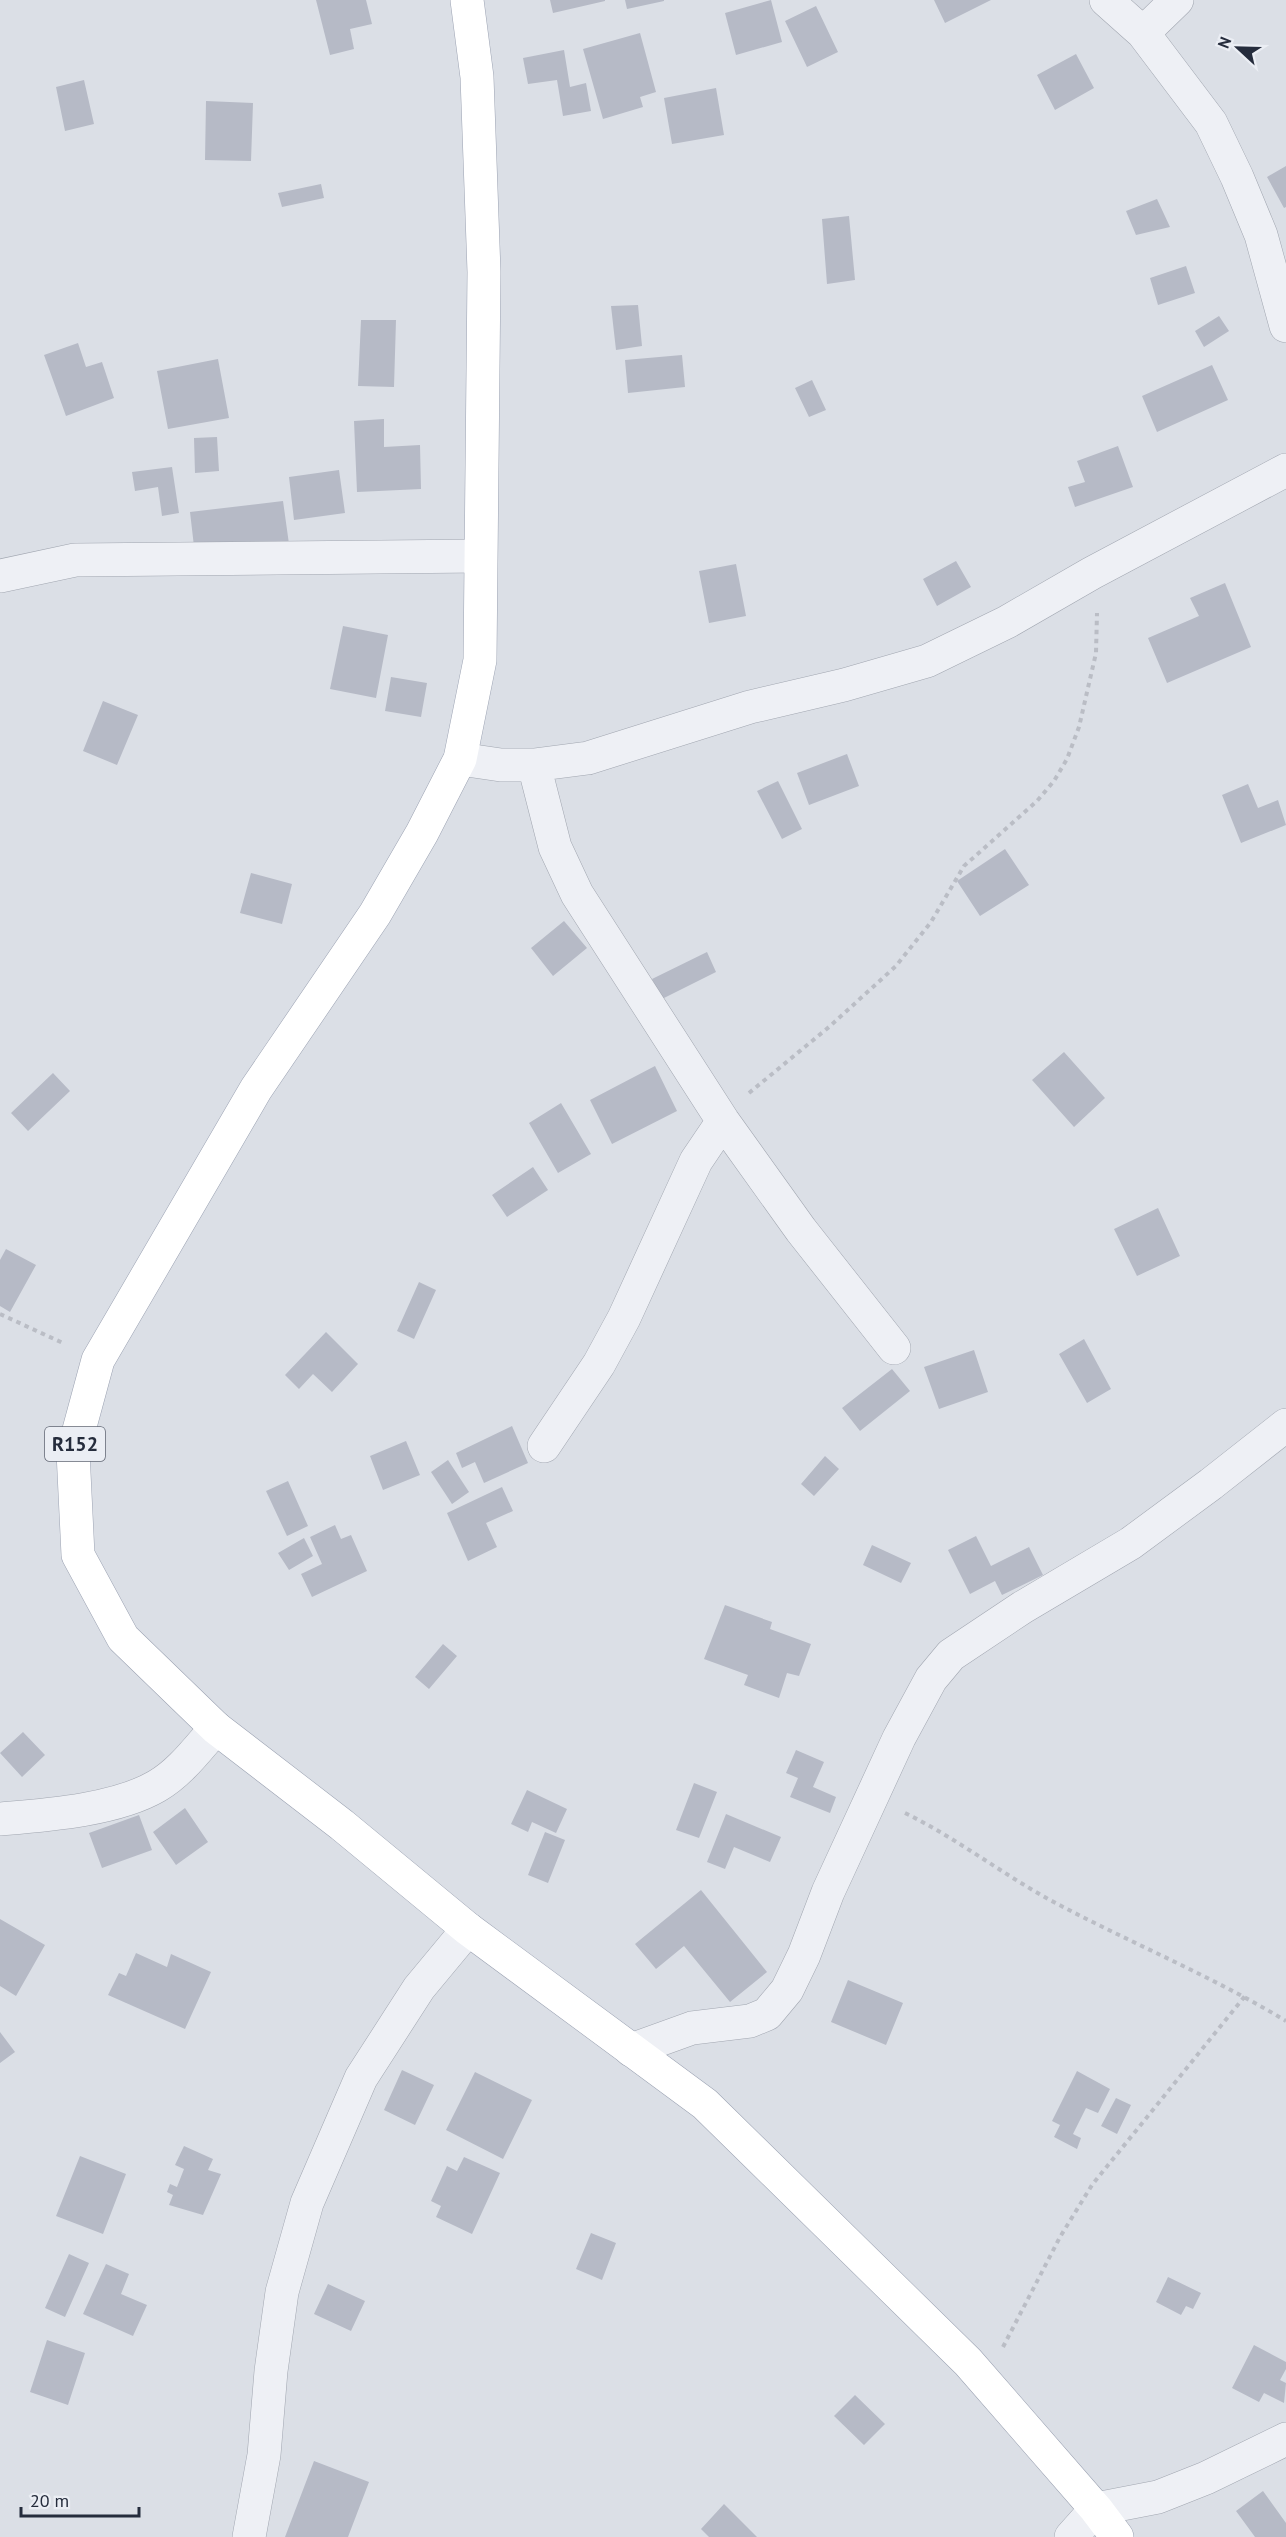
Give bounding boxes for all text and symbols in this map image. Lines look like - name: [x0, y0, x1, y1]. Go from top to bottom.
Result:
- north arrow: [1208, 18, 1268, 78]
- text: N: [1213, 34, 1235, 51]
- road number: R152: [45, 1427, 105, 1461]
- scale bar: [21, 2480, 140, 2518]
- text: 20 m: [30, 2489, 69, 2512]

